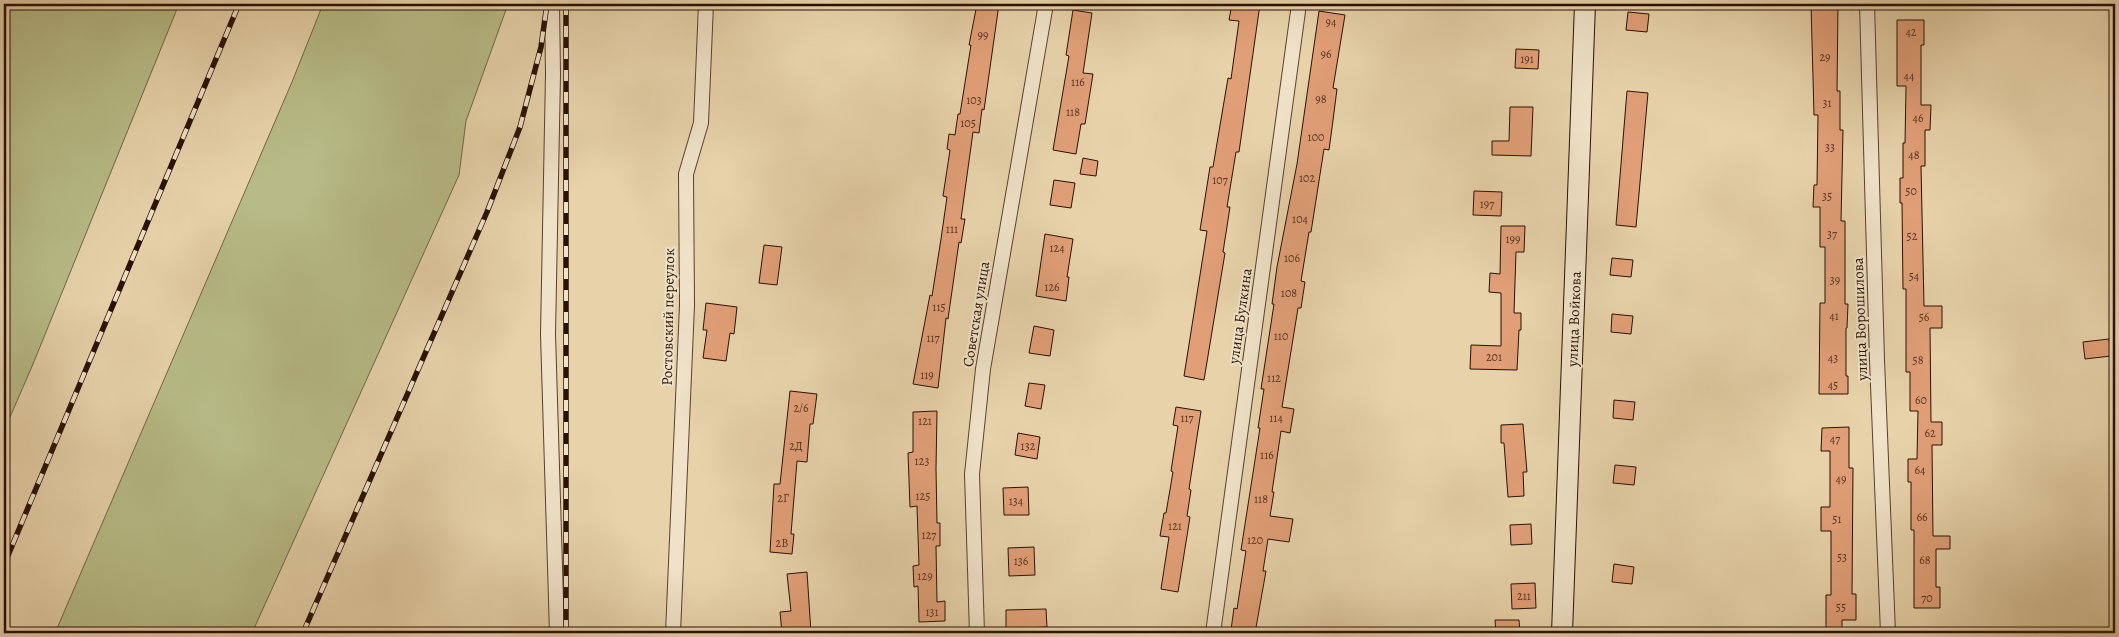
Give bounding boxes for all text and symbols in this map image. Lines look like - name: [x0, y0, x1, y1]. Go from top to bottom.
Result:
- house number: 94: [1326, 14, 1337, 30]
- house number: 42: [1905, 24, 1917, 40]
- house number: 99: [978, 27, 988, 43]
- house number: 96: [1320, 46, 1332, 62]
- house number: 29: [1819, 49, 1831, 65]
- house number: 191: [1520, 51, 1534, 67]
- house number: 44: [1904, 68, 1915, 84]
- house number: 116: [1071, 74, 1085, 90]
- house number: 98: [1315, 91, 1327, 107]
- house number: 103: [966, 92, 982, 108]
- house number: 31: [1822, 95, 1832, 111]
- house number: 118: [1066, 104, 1080, 120]
- house number: 46: [1913, 110, 1924, 126]
- house number: 105: [960, 115, 976, 131]
- house number: 100: [1308, 129, 1324, 145]
- house number: 33: [1825, 139, 1835, 155]
- house number: 48: [1908, 147, 1920, 163]
- house number: 102: [1299, 170, 1315, 186]
- house number: 107: [1212, 172, 1229, 188]
- house number: 50: [1905, 183, 1917, 199]
- house number: 35: [1822, 188, 1832, 204]
- house number: 197: [1480, 196, 1495, 212]
- house number: 104: [1292, 211, 1309, 227]
- house number: 111: [946, 221, 958, 237]
- house number: 37: [1827, 226, 1838, 242]
- house number: 52: [1907, 228, 1918, 244]
- house number: 199: [1505, 231, 1521, 247]
- house number: 124: [1049, 240, 1065, 256]
- street label: Ростовский переулок: [657, 248, 679, 386]
- house number: 106: [1284, 250, 1300, 266]
- street label: улица Ворошилова: [1848, 257, 1872, 382]
- street label: Советская улица: [958, 260, 994, 368]
- street label: улица Булкина: [1223, 267, 1257, 366]
- house number: 54: [1909, 268, 1920, 284]
- street label: улица Войкова: [1562, 271, 1586, 368]
- house number: 39: [1830, 272, 1840, 288]
- house number: 126: [1044, 279, 1060, 295]
- house number: 108: [1281, 285, 1297, 301]
- house number: 115: [932, 299, 946, 315]
- house number: 41: [1829, 308, 1839, 324]
- house number: 56: [1919, 309, 1930, 325]
- house number: 110: [1274, 328, 1288, 344]
- house number: 117: [926, 330, 941, 346]
- house number: 201: [1486, 349, 1502, 365]
- house number: 43: [1828, 350, 1838, 366]
- house number: 58: [1913, 352, 1924, 368]
- house number: 119: [920, 367, 934, 383]
- house number: 112: [1267, 370, 1281, 386]
- house number: 45: [1828, 377, 1838, 393]
- house number: 60: [1915, 392, 1927, 408]
- house number: 2/6: [793, 400, 809, 416]
- house number: 117: [1180, 410, 1195, 426]
- house number: 114: [1269, 410, 1283, 426]
- house number: 121: [918, 413, 932, 429]
- house number: 62: [1924, 425, 1936, 441]
- house number: 47: [1830, 431, 1841, 447]
- house number: 2Д: [789, 438, 803, 454]
- house number: 132: [1021, 438, 1036, 454]
- house number: 116: [1260, 447, 1274, 463]
- house number: 123: [915, 453, 929, 469]
- house number: 64: [1915, 462, 1926, 478]
- house number: 49: [1836, 471, 1846, 487]
- house number: 125: [916, 488, 930, 504]
- house number: 2Г: [777, 490, 789, 506]
- house number: 118: [1254, 491, 1268, 507]
- house number: 134: [1009, 493, 1024, 509]
- house number: 66: [1916, 509, 1928, 525]
- house number: 51: [1832, 511, 1842, 527]
- house number: 121: [1168, 518, 1182, 534]
- house number: 127: [922, 527, 937, 543]
- house number: 120: [1247, 532, 1263, 548]
- house number: 2В: [776, 535, 788, 551]
- house number: 53: [1837, 549, 1847, 565]
- house number: 68: [1919, 552, 1931, 568]
- house number: 136: [1014, 553, 1029, 569]
- house number: 129: [917, 568, 933, 584]
- house number: 211: [1517, 588, 1531, 604]
- house number: 70: [1921, 590, 1933, 606]
- house number: 55: [1836, 599, 1846, 615]
- house number: 131: [925, 604, 939, 620]

